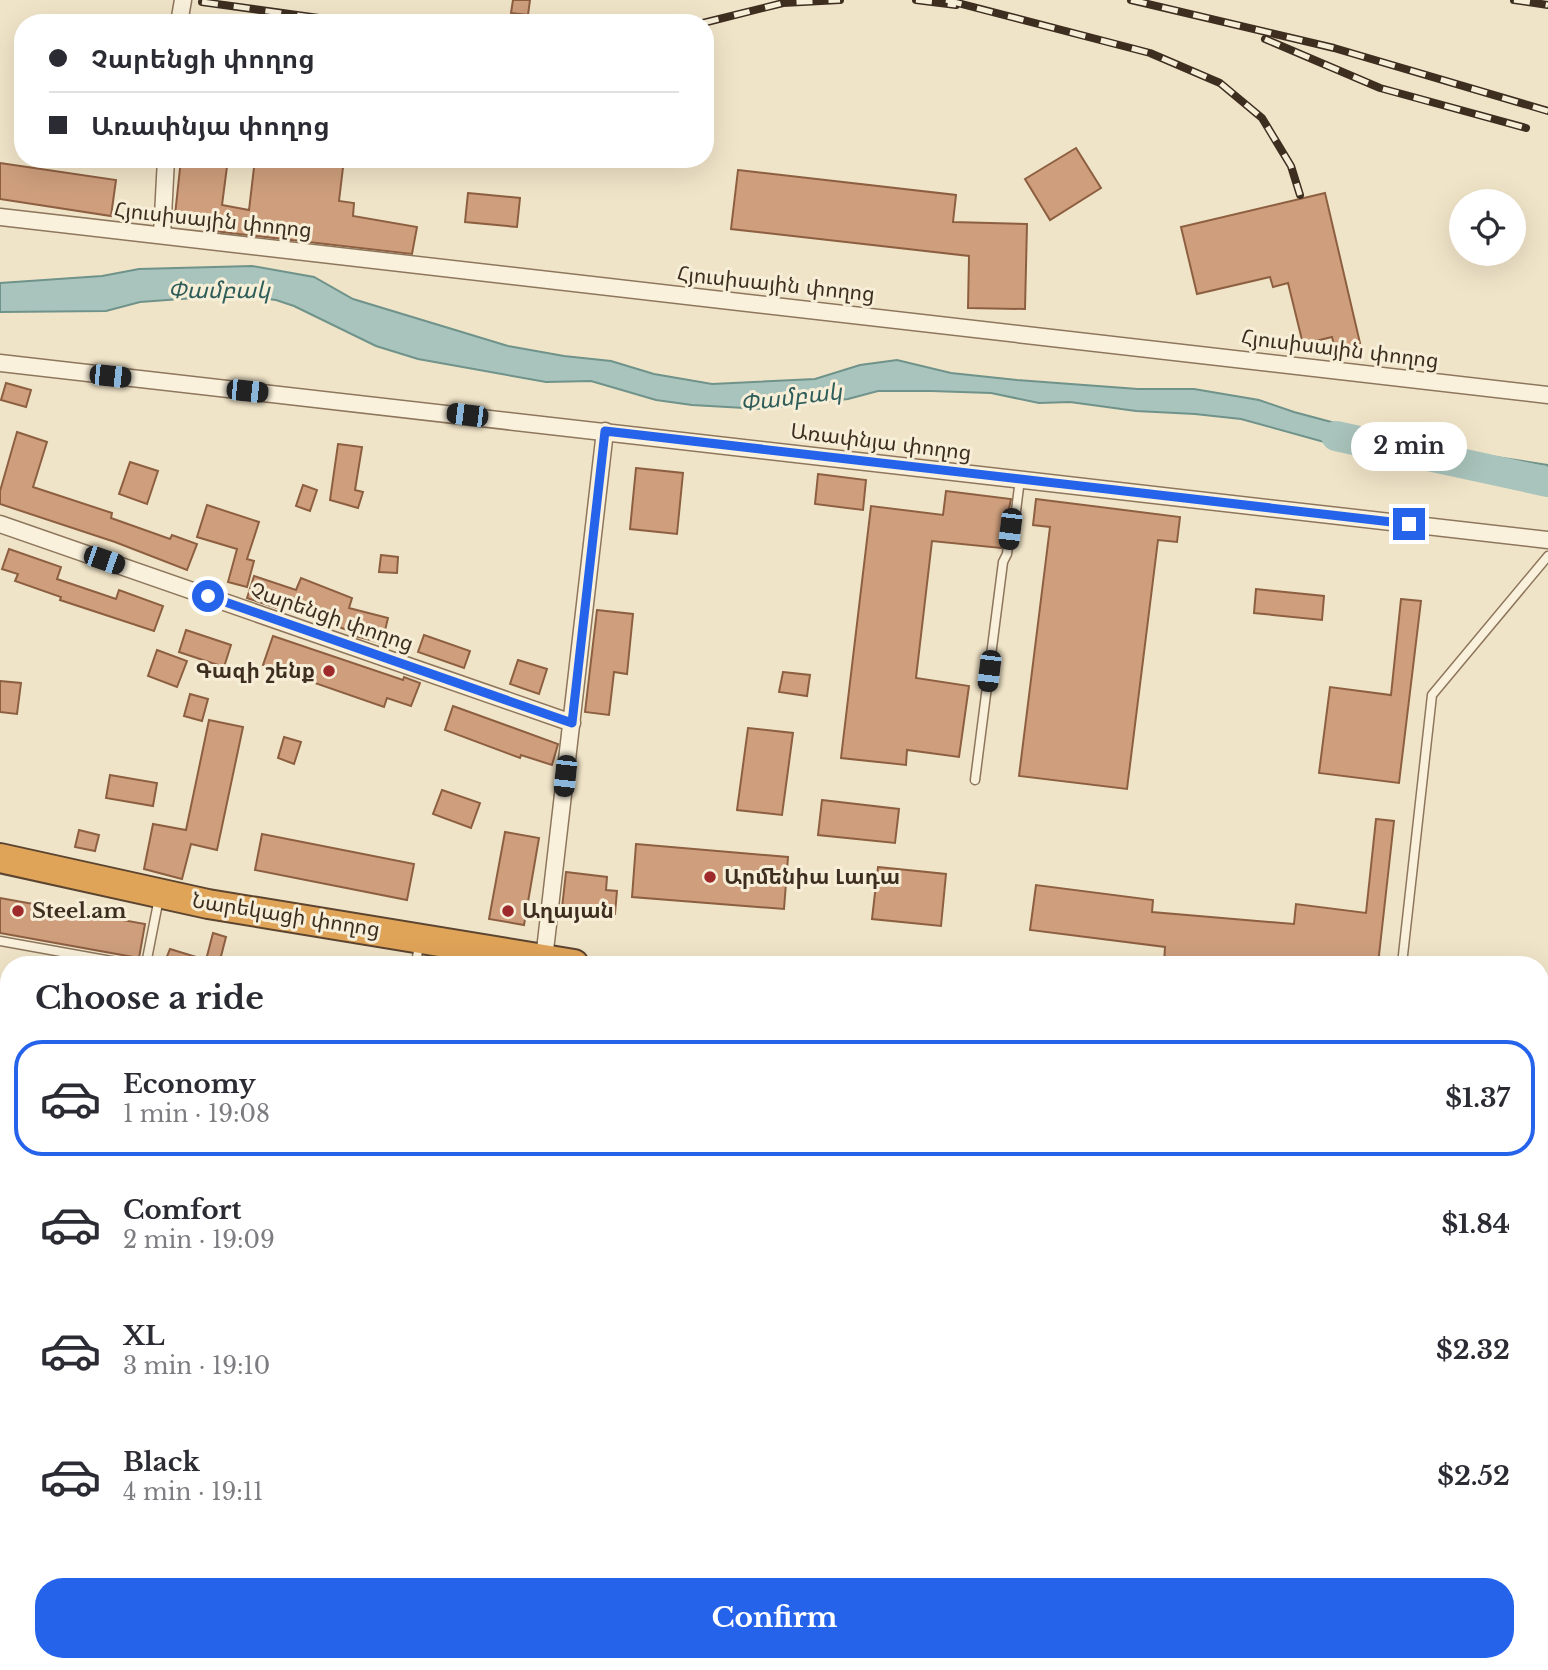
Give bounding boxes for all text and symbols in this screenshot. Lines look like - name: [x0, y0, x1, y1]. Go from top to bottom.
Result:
- text: Չարենցի փողոց: [91, 43, 315, 75]
- text: Առափնյա փողոց: [91, 110, 330, 142]
- map controls: [1449, 189, 1526, 266]
- button: locate: [1449, 189, 1526, 266]
- street label: Հյուսիսային փողոց: [113, 197, 313, 243]
- street label: Հյուսիսային փողոց: [676, 261, 876, 307]
- water label: Փամբակ: [168, 276, 271, 304]
- street label: Հյուսիսային փողոց: [1240, 324, 1440, 374]
- car: [89, 363, 132, 389]
- water label: Փամբակ: [739, 377, 845, 417]
- car: [226, 378, 269, 404]
- car: [445, 402, 490, 428]
- street label: Առափնյա փողոց: [789, 418, 973, 466]
- callout: 2 min: [1351, 422, 1467, 472]
- text: 2 min: [1373, 432, 1445, 460]
- car: [998, 507, 1023, 551]
- route end: [1393, 508, 1425, 540]
- car: [81, 543, 128, 577]
- street label: Չարենցի փողոց: [247, 577, 417, 657]
- route start: [192, 580, 224, 612]
- car: [977, 649, 1002, 693]
- place label: Գազի շենք: [196, 658, 315, 684]
- marker: Գազի շենք: [321, 663, 337, 679]
- car: [553, 754, 578, 798]
- place label: Արմենիա Լադա: [724, 864, 900, 890]
- marker: Արմենիա Լադա: [702, 869, 718, 885]
- street label: Նարեկացի փողոց: [190, 887, 382, 943]
- place label: Steel.am: [32, 898, 127, 924]
- place label: Աղայան: [522, 898, 614, 924]
- marker: Steel.am: [10, 903, 26, 919]
- marker: Աղայան: [500, 903, 516, 919]
- text: Choose a ride: [35, 978, 264, 1018]
- icon: car: [39, 1067, 102, 1130]
- text: Economy: [123, 1068, 256, 1100]
- text: $1.37: [1445, 1082, 1510, 1114]
- text: 1 min · 19:08: [123, 1100, 270, 1128]
- icon: car: [39, 1193, 102, 1256]
- text: Comfort: [123, 1194, 241, 1226]
- text: $1.84: [1441, 1208, 1510, 1240]
- text: 2 min · 19:09: [123, 1226, 275, 1254]
- icon: car: [39, 1319, 102, 1382]
- text: XL: [123, 1320, 165, 1352]
- text: $2.32: [1436, 1334, 1510, 1366]
- text: 3 min · 19:10: [123, 1352, 270, 1380]
- icon: car: [39, 1445, 102, 1508]
- text: Black: [123, 1446, 200, 1478]
- text: $2.52: [1437, 1460, 1510, 1492]
- text: 4 min · 19:11: [123, 1478, 263, 1506]
- button: Confirm: [35, 1578, 1514, 1658]

